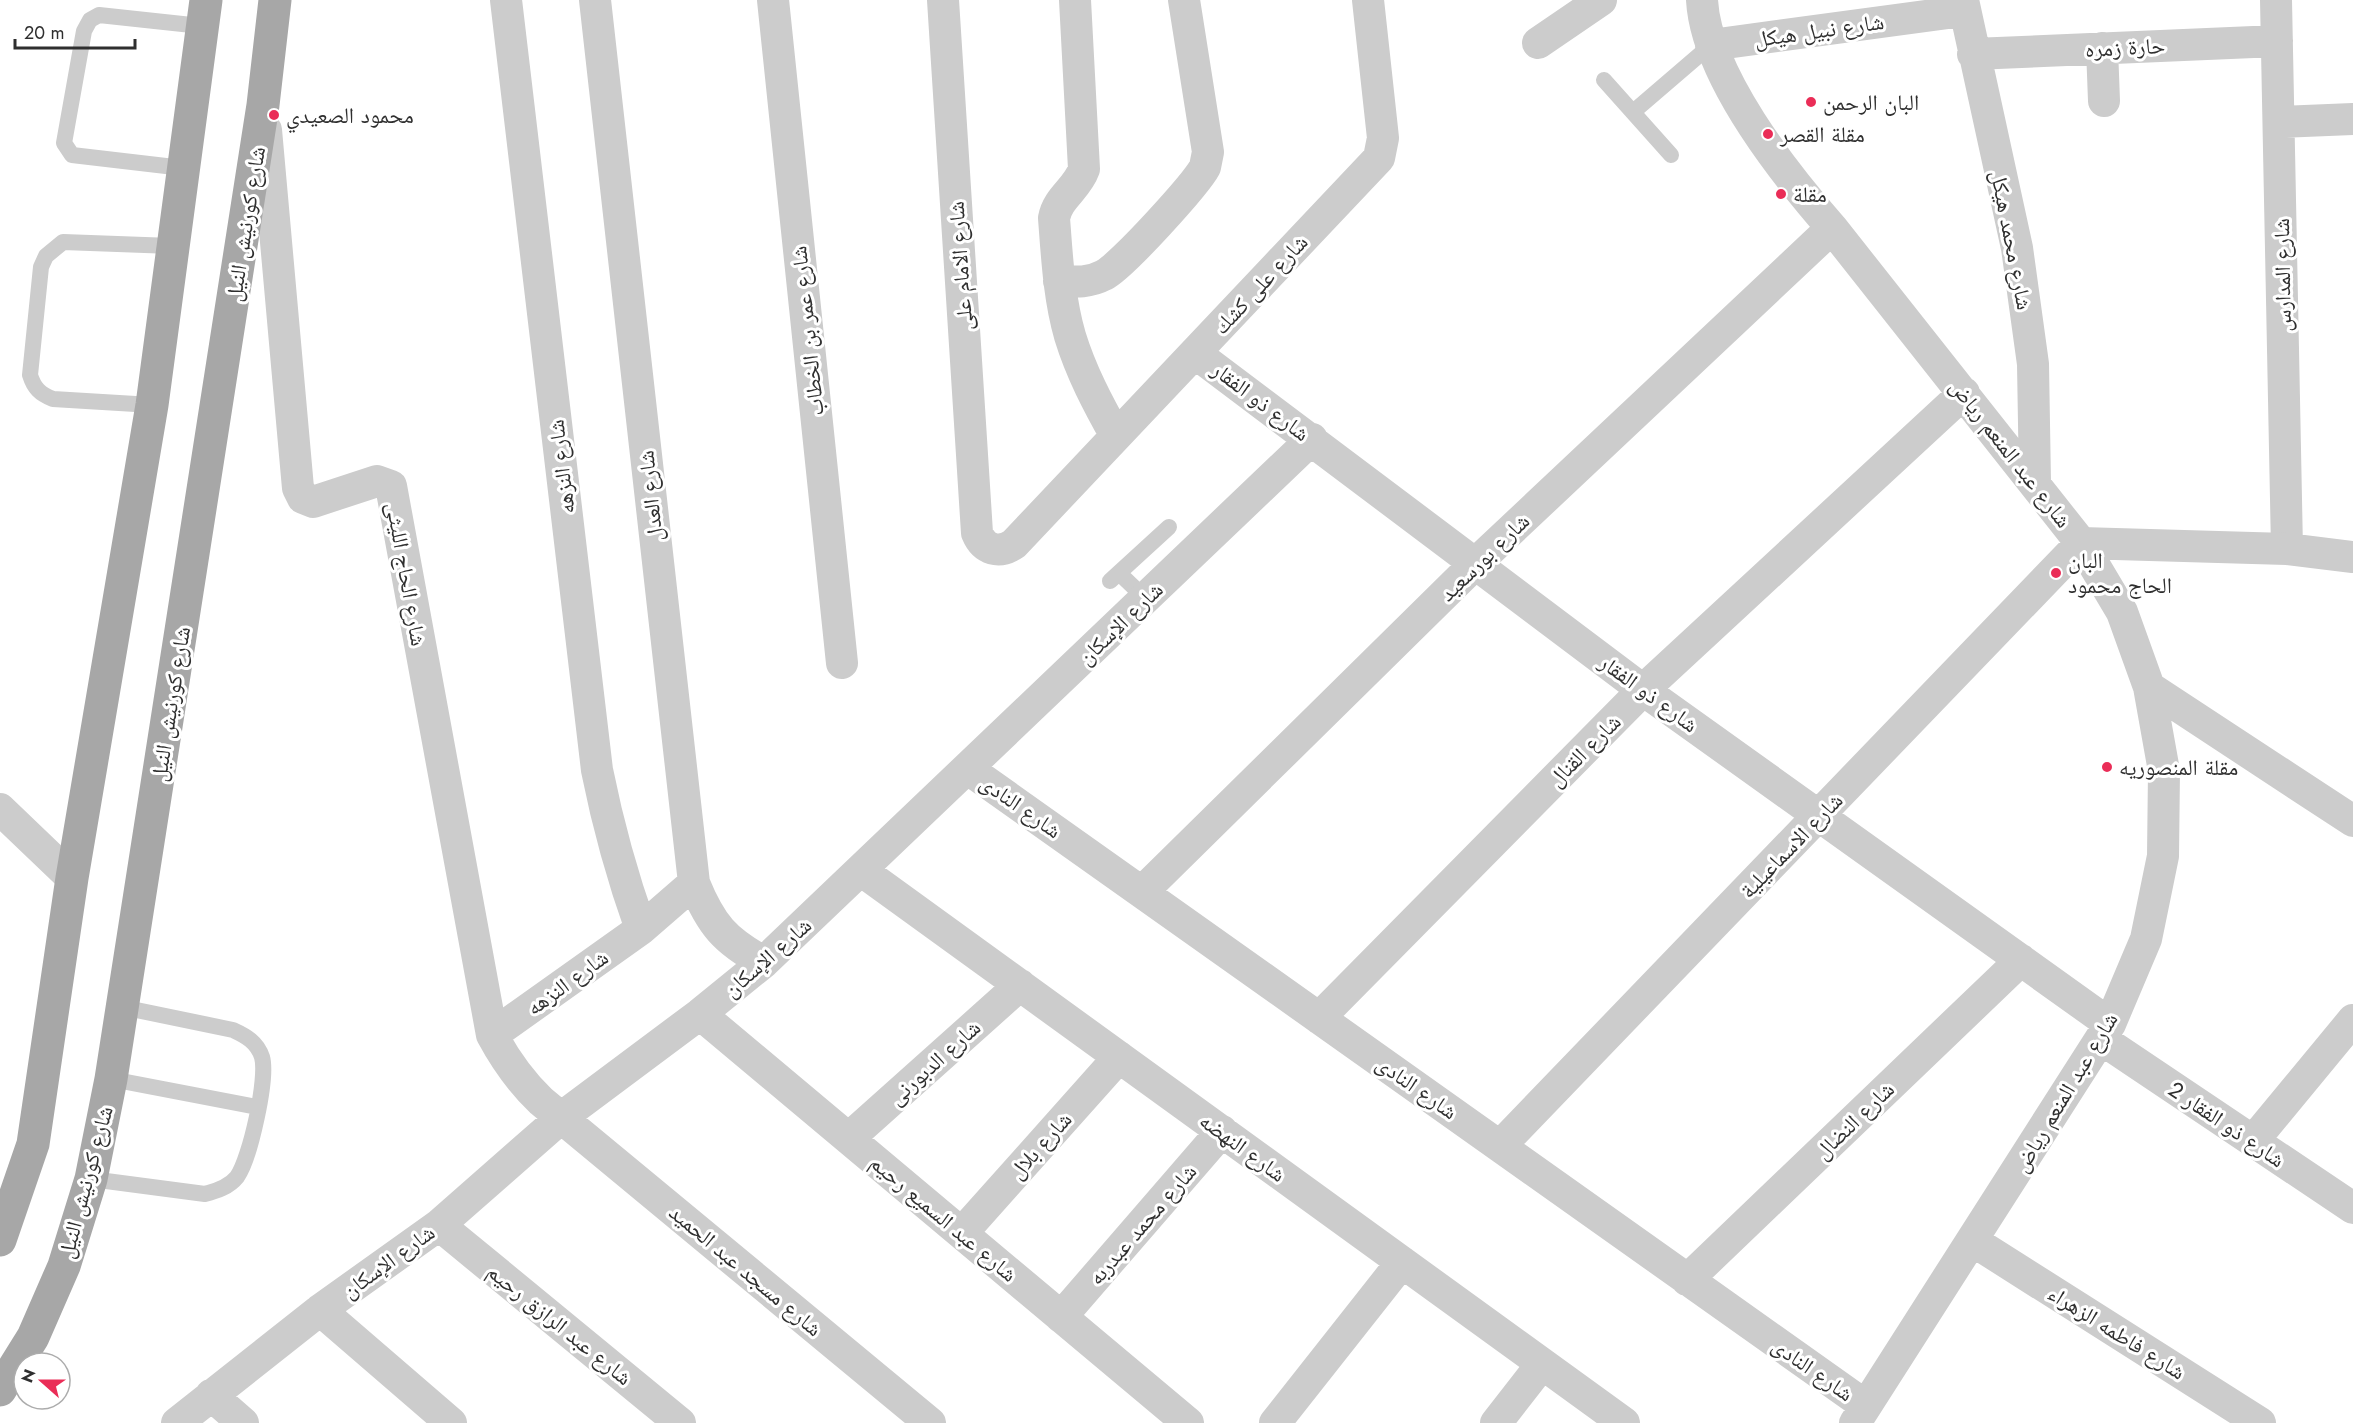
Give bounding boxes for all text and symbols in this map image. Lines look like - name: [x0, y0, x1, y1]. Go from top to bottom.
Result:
- street label: شارع نبيل هيكل: [1752, 5, 1886, 55]
- scale bar: [15, 12, 135, 50]
- text: 20 m: [24, 20, 64, 46]
- street label: حارة زمره: [2084, 29, 2166, 65]
- place label: البان الرحمن: [1823, 86, 1919, 118]
- marker: البان الرحمن: [1804, 95, 1818, 109]
- place label: محمود الصعيدي: [286, 99, 414, 133]
- marker: محمود الصعيدي: [267, 108, 281, 122]
- place label: مقلة القصر: [1779, 118, 1865, 150]
- marker: مقلة القصر: [1761, 127, 1775, 141]
- street label: شارع كورنيش النيل: [217, 144, 273, 304]
- street label: شارع محمد هيكل: [1983, 168, 2041, 312]
- place label: مقلة: [1793, 178, 1827, 210]
- marker: مقلة: [1774, 187, 1788, 201]
- street label: شارع الامام على: [940, 200, 980, 332]
- street label: شارع المدارس: [2265, 218, 2299, 332]
- street label: شارع على كشك: [1205, 227, 1315, 341]
- street label: شارع عمر بن الخطاب: [782, 245, 832, 417]
- street label: شارع ذو الفقار: [1204, 353, 1317, 449]
- street label: شارع عبد المنعم رياض: [1943, 372, 2079, 534]
- street label: شارع النزهه: [539, 418, 583, 516]
- street label: شارع العدل: [629, 449, 671, 543]
- street label: شارع الحاج الليثى: [379, 500, 435, 648]
- street label: شارع بورسعيد: [1431, 505, 1537, 609]
- place label: البان الحاج محمود: [2068, 544, 2172, 601]
- marker: البان الحاج محمود: [2049, 566, 2063, 580]
- street label: شارع الإسكان: [1070, 574, 1170, 672]
- street label: شارع كورنيش النيل: [142, 624, 198, 784]
- street label: شارع ذو الفقار: [1592, 646, 1705, 740]
- street label: شارع القنال: [1540, 706, 1628, 794]
- place label: مقلة المنصوريه: [2119, 751, 2238, 783]
- marker: مقلة المنصوريه: [2100, 760, 2114, 774]
- street label: شارع النادى: [974, 766, 1068, 846]
- street label: شارع الاسماعيلية: [1732, 785, 1850, 905]
- street label: شارع الإسكان: [716, 909, 818, 1005]
- street label: شارع النزهه: [519, 941, 615, 1023]
- street label: شارع عبد المنعم رياض: [2005, 1006, 2125, 1178]
- street label: شارع الدبورنى: [881, 1012, 987, 1112]
- street label: شارع النادى: [1370, 1047, 1464, 1127]
- street label: شارع ذو الفقار 2: [2162, 1073, 2292, 1175]
- street label: شارع النضال: [1807, 1074, 1901, 1166]
- street label: شارع كورنيش النيل: [49, 1102, 121, 1262]
- street label: شارع بلال: [1001, 1104, 1079, 1186]
- street label: شارع النهضه: [1193, 1105, 1293, 1189]
- street label: شارع عبد السميع رحيم: [863, 1147, 1025, 1289]
- street label: شارع محمد عبدربه: [1080, 1156, 1204, 1292]
- street label: شارع مسجد عبد الحميد: [662, 1196, 830, 1344]
- street label: شارع الإسكان: [335, 1216, 441, 1306]
- street label: شارع عبد الرازق رحيم: [481, 1255, 639, 1393]
- street label: شارع فاطمه الزهراء: [2042, 1277, 2192, 1387]
- street label: شارع النادى: [1766, 1329, 1860, 1409]
- north arrow: [12, 1351, 72, 1411]
- text: N: [15, 1366, 41, 1386]

